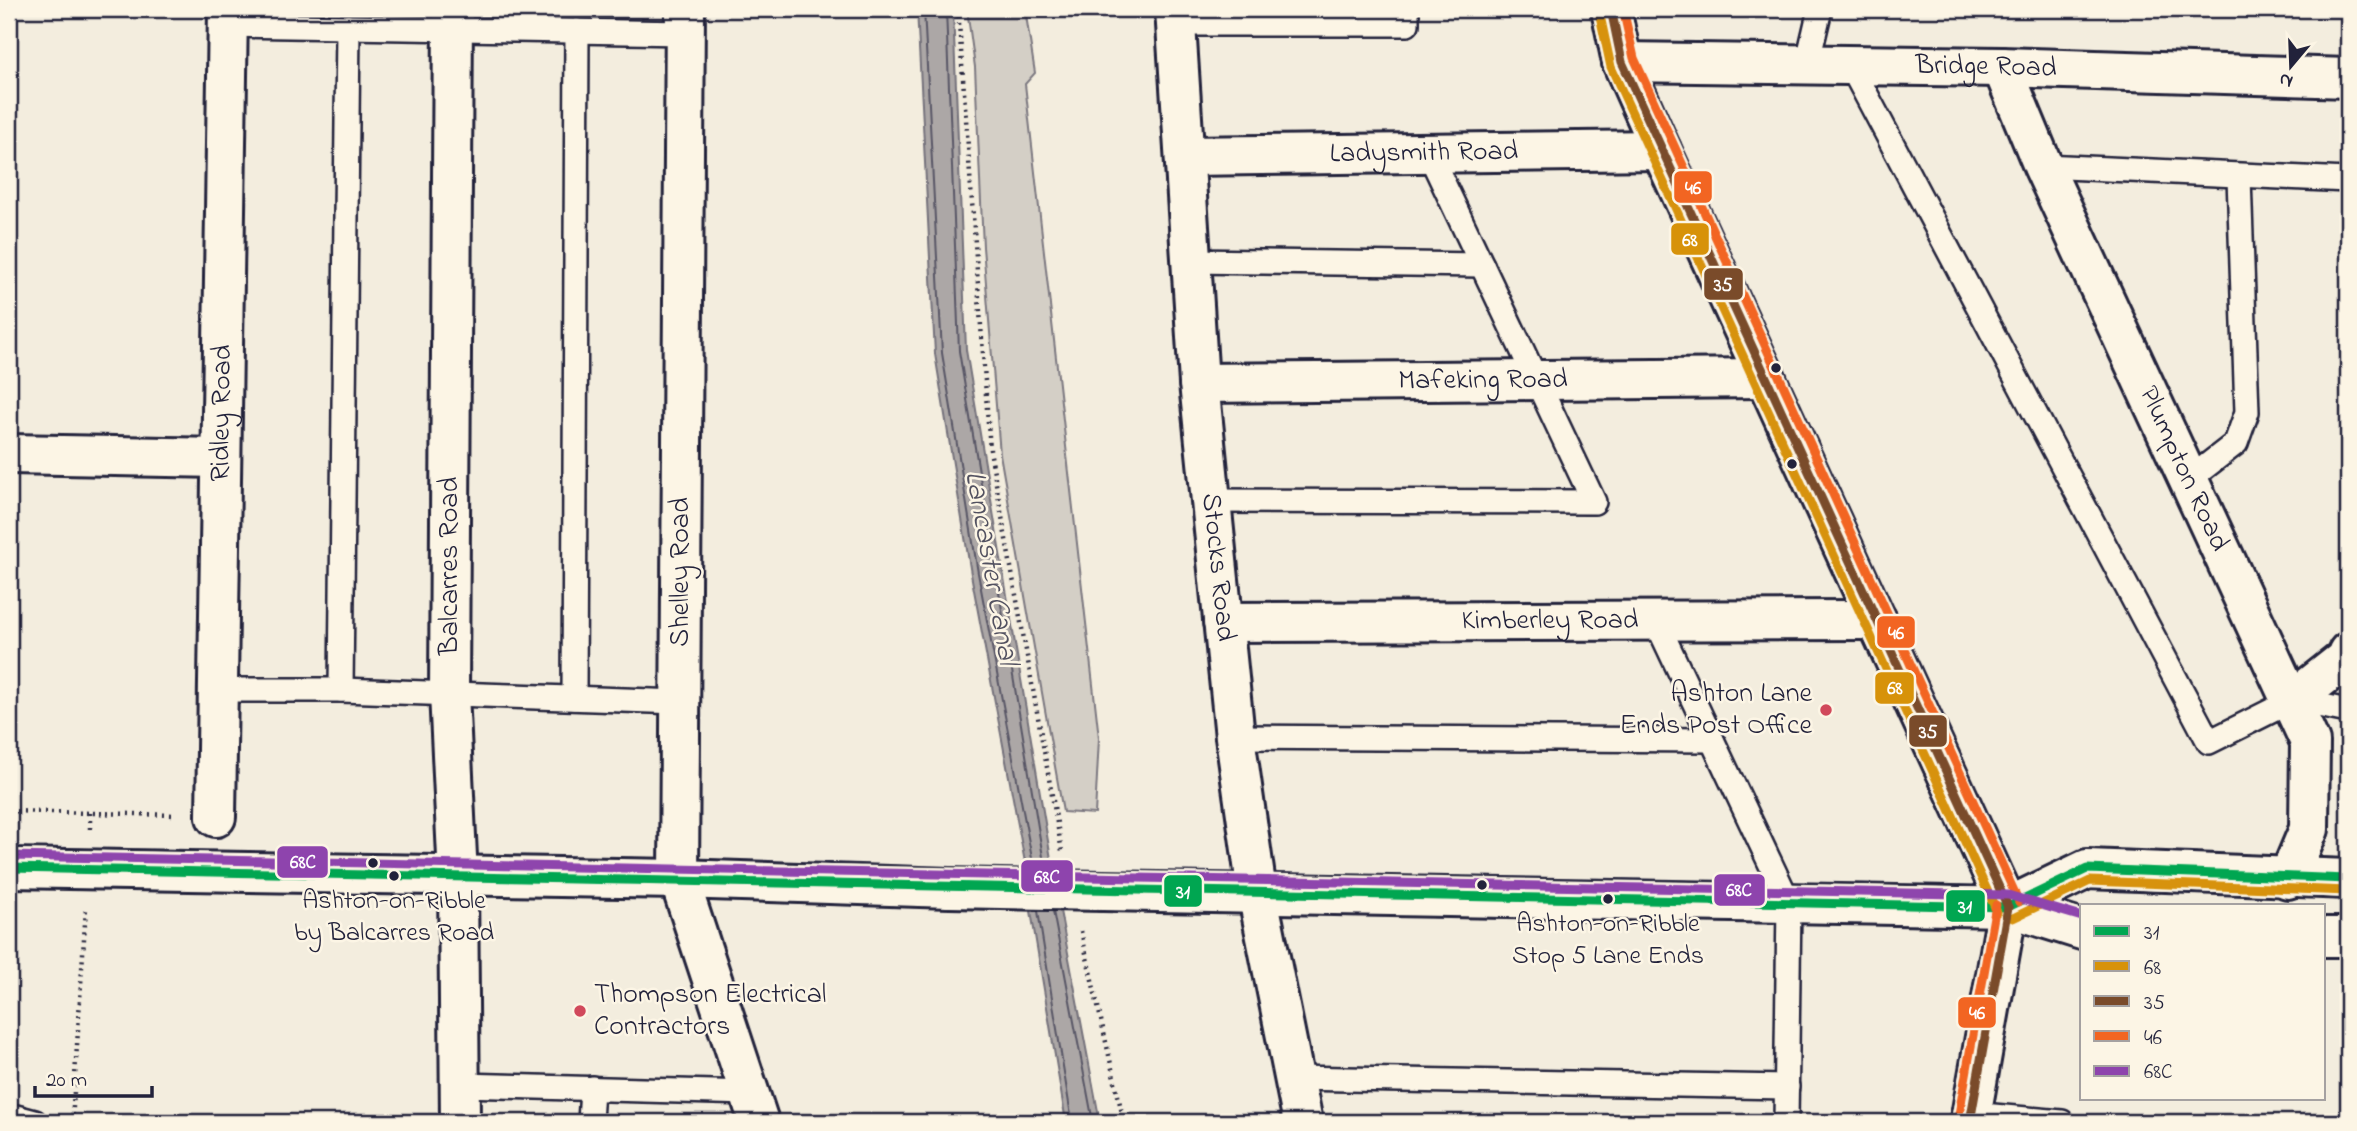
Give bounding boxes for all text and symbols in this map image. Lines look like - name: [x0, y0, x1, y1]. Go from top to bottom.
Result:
- north arrow: [2256, 32, 2326, 102]
- street label: Bridge Road: [1914, 45, 2058, 89]
- text: N: [2276, 65, 2297, 95]
- street label: Ladysmith Road: [1329, 131, 1519, 175]
- line badge: 46: [1673, 170, 1713, 204]
- text: 46: [1685, 176, 1702, 203]
- line badge: 68: [1670, 222, 1710, 256]
- text: 68: [1682, 228, 1698, 255]
- line badge: 35: [1703, 267, 1744, 301]
- text: 35: [1713, 273, 1732, 300]
- street label: Ridley Road: [200, 344, 244, 482]
- street label: Mafeking Road: [1398, 359, 1568, 402]
- unlabelled marker: [1769, 361, 1783, 375]
- street label: Plumpton Road: [2127, 380, 2240, 558]
- unlabelled marker: [1785, 457, 1799, 471]
- water label: Lancaster Canal: [951, 468, 1029, 672]
- street label: Balcarres Road: [430, 477, 471, 656]
- street label: Stocks Road: [1190, 491, 1246, 644]
- street label: Shelley Road: [661, 497, 702, 647]
- street label: Kimberley Road: [1461, 600, 1639, 642]
- line badge: 46: [1876, 615, 1916, 649]
- text: 46: [1888, 621, 1905, 648]
- line badge: 68: [1874, 671, 1915, 705]
- place label: Ashton Lane Ends Post Office: [1620, 674, 1812, 747]
- text: 68: [1887, 676, 1903, 703]
- marker: Ashton Lane Ends Post Office: [1818, 702, 1834, 718]
- line badge: 35: [1908, 714, 1948, 748]
- text: 35: [1918, 720, 1937, 747]
- line badge: 68C: [276, 845, 329, 879]
- text: 68C: [290, 850, 317, 877]
- unlabelled marker: [366, 856, 380, 870]
- line badge: 68C: [1020, 859, 1074, 893]
- text: 68C: [1034, 865, 1061, 892]
- marker: Ashton-on-Ribble by Balcarres Road: [387, 869, 401, 883]
- line badge: 68C: [1713, 873, 1766, 907]
- line badge: 31: [1163, 874, 1203, 908]
- unlabelled marker: [1475, 878, 1489, 892]
- text: 68C: [1726, 878, 1753, 905]
- text: 31: [1175, 880, 1190, 907]
- place label: Ashton-on-Ribble by Balcarres Road: [294, 883, 494, 953]
- line badge: 31: [1945, 889, 1986, 923]
- marker: Ashton-on-Ribble Stop 5 Lane Ends: [1601, 892, 1615, 906]
- text: 31: [1957, 895, 1972, 922]
- legend: [2080, 904, 2326, 1100]
- place label: Ashton-on-Ribble Stop 5 Lane Ends: [1512, 906, 1704, 976]
- text: 31: [2144, 919, 2160, 949]
- text: 68: [2144, 954, 2161, 984]
- place label: Thompson Electrical Contractors: [594, 975, 827, 1048]
- text: 35: [2144, 989, 2165, 1019]
- line badge: 46: [1957, 996, 1997, 1029]
- text: 46: [1969, 1001, 1986, 1028]
- marker: Thompson Electrical Contractors: [572, 1003, 588, 1019]
- text: 46: [2144, 1024, 2162, 1054]
- scale bar: [35, 1054, 152, 1098]
- text: 68C: [2144, 1058, 2173, 1088]
- text: 20 m: [46, 1066, 87, 1096]

